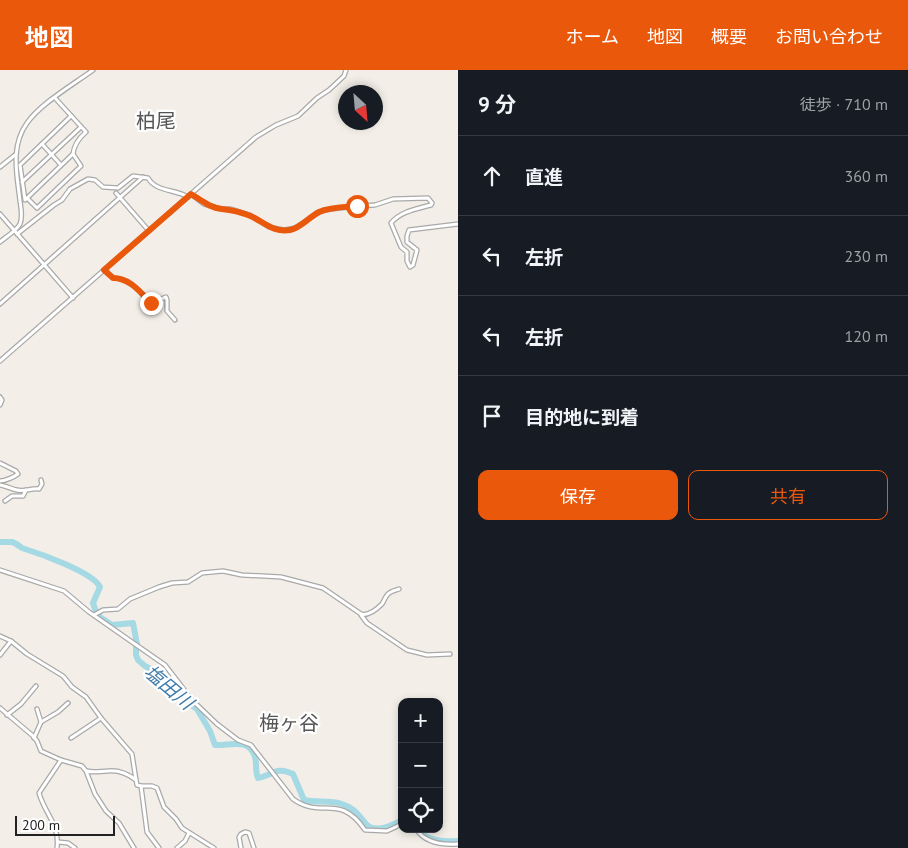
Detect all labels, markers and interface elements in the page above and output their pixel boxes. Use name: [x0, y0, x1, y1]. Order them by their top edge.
text: 地図: [25, 22, 73, 53]
text: ホーム: [566, 25, 619, 48]
text: 地図: [647, 25, 683, 48]
text: 概要: [711, 25, 747, 48]
text: お問い合わせ: [775, 25, 883, 48]
north arrow: [338, 85, 383, 130]
text: 9 分: [478, 91, 516, 118]
text: 徒歩 · 710 m: [800, 94, 888, 114]
district label: 柏尾: [136, 108, 176, 134]
icon: ahead: [478, 162, 506, 190]
text: 直進: [525, 165, 563, 189]
text: 360 m: [845, 166, 888, 186]
route start: [346, 195, 369, 218]
icon: left: [478, 242, 506, 270]
text: 左折: [525, 245, 563, 269]
text: 230 m: [845, 246, 888, 266]
route end: [140, 292, 163, 315]
icon: left: [478, 322, 506, 350]
text: 左折: [525, 325, 563, 349]
text: 120 m: [845, 326, 888, 346]
icon: arrive: [478, 402, 506, 430]
text: 目的地に到着: [525, 405, 639, 429]
button: 保存: [478, 470, 678, 520]
button: 共有: [688, 470, 888, 520]
water label: 塩田川: [139, 659, 200, 716]
map controls: [398, 698, 443, 833]
button: +: [398, 698, 443, 743]
district label: 梅ヶ谷: [259, 710, 319, 736]
button: −: [398, 743, 443, 788]
button: locate: [398, 788, 443, 833]
scale bar: [15, 813, 115, 836]
text: 200 m: [22, 816, 60, 834]

